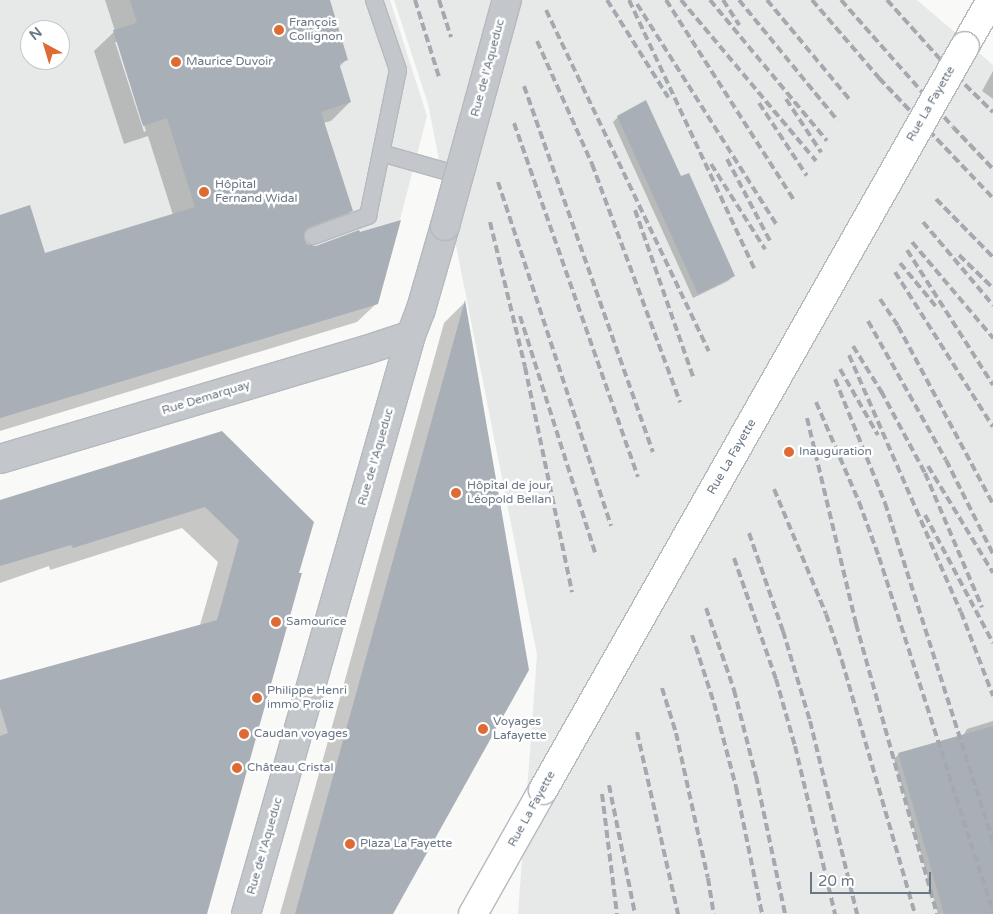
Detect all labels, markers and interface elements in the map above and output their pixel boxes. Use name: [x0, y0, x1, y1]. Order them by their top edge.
place label: François Collignon: [289, 16, 343, 44]
street label: Rue de l'Aqueduc: [468, 18, 508, 118]
north arrow: [20, 20, 70, 70]
text: N: [26, 24, 46, 44]
marker: François Collignon: [273, 24, 285, 36]
place label: Maurice Duvoir: [186, 55, 273, 69]
marker: Maurice Duvoir: [170, 56, 182, 68]
street label: Rue La Fayette: [904, 64, 958, 144]
place label: Hôpital Fernand Widal: [215, 178, 298, 206]
marker: Hôpital Fernand Widal: [197, 185, 211, 199]
street label: Rue Demarquay: [160, 378, 252, 418]
street label: Rue de l'Aqueduc: [355, 407, 397, 507]
street label: Rue La Fayette: [705, 417, 759, 497]
place label: Inauguration: [799, 445, 872, 459]
marker: Inauguration: [783, 446, 795, 458]
place label: Hôpital de jour Léopold Bellan: [467, 479, 552, 507]
marker: Hôpital de jour Léopold Bellan: [449, 486, 463, 500]
place label: Samourïce: [286, 615, 346, 629]
marker: Samourïce: [270, 616, 282, 628]
place label: Philippe Henri immo Proliz: [267, 684, 347, 712]
marker: Philippe Henri immo Proliz: [251, 692, 263, 704]
place label: Voyages Lafayette: [493, 715, 547, 743]
marker: Voyages Lafayette: [477, 723, 489, 735]
place label: Caudan voyages: [254, 727, 348, 741]
marker: Caudan voyages: [238, 728, 250, 740]
place label: Château Cristal: [247, 761, 334, 775]
marker: Château Cristal: [231, 762, 243, 774]
street label: Rue La Fayette: [505, 769, 559, 849]
street label: Rue de l'Aqueduc: [244, 796, 286, 896]
place label: Plaza La Fayette: [360, 837, 452, 851]
marker: Plaza La Fayette: [344, 838, 356, 850]
scale bar: [813, 862, 934, 894]
text: 20 m: [818, 872, 855, 890]

